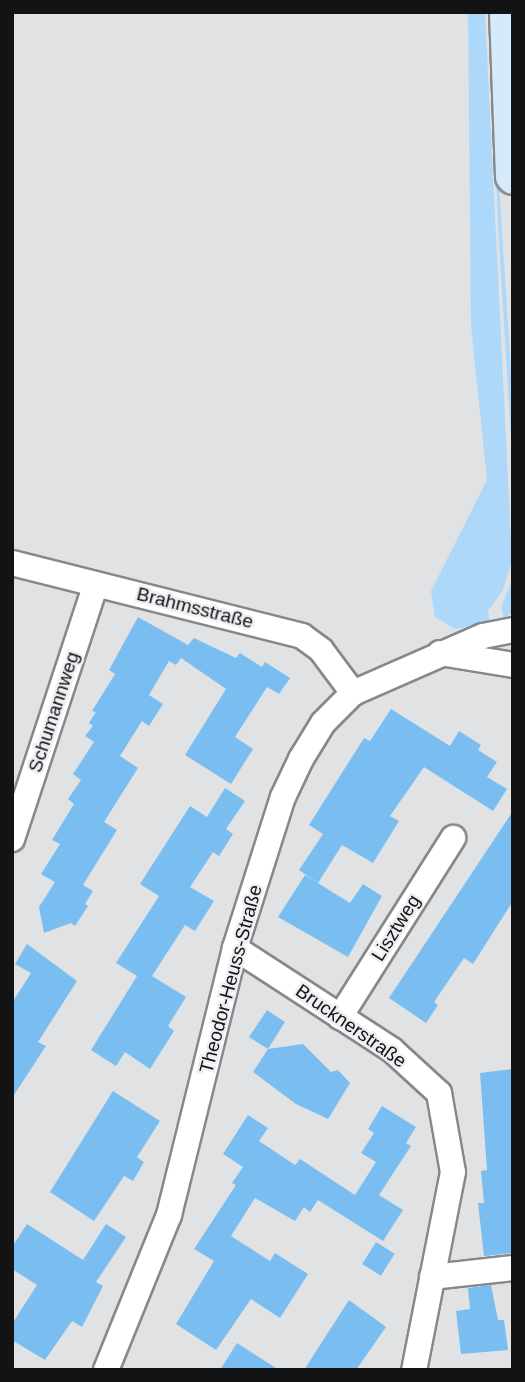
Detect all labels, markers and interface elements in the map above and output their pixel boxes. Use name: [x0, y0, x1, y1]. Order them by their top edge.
street label: Brahmsstraße: [134, 583, 256, 633]
street label: Schumannweg: [24, 649, 84, 775]
street label: Theodor-Heuss-Straße: [195, 882, 267, 1076]
street label: Lisztweg: [367, 891, 425, 965]
street label: Brucknerstraße: [291, 979, 411, 1073]

